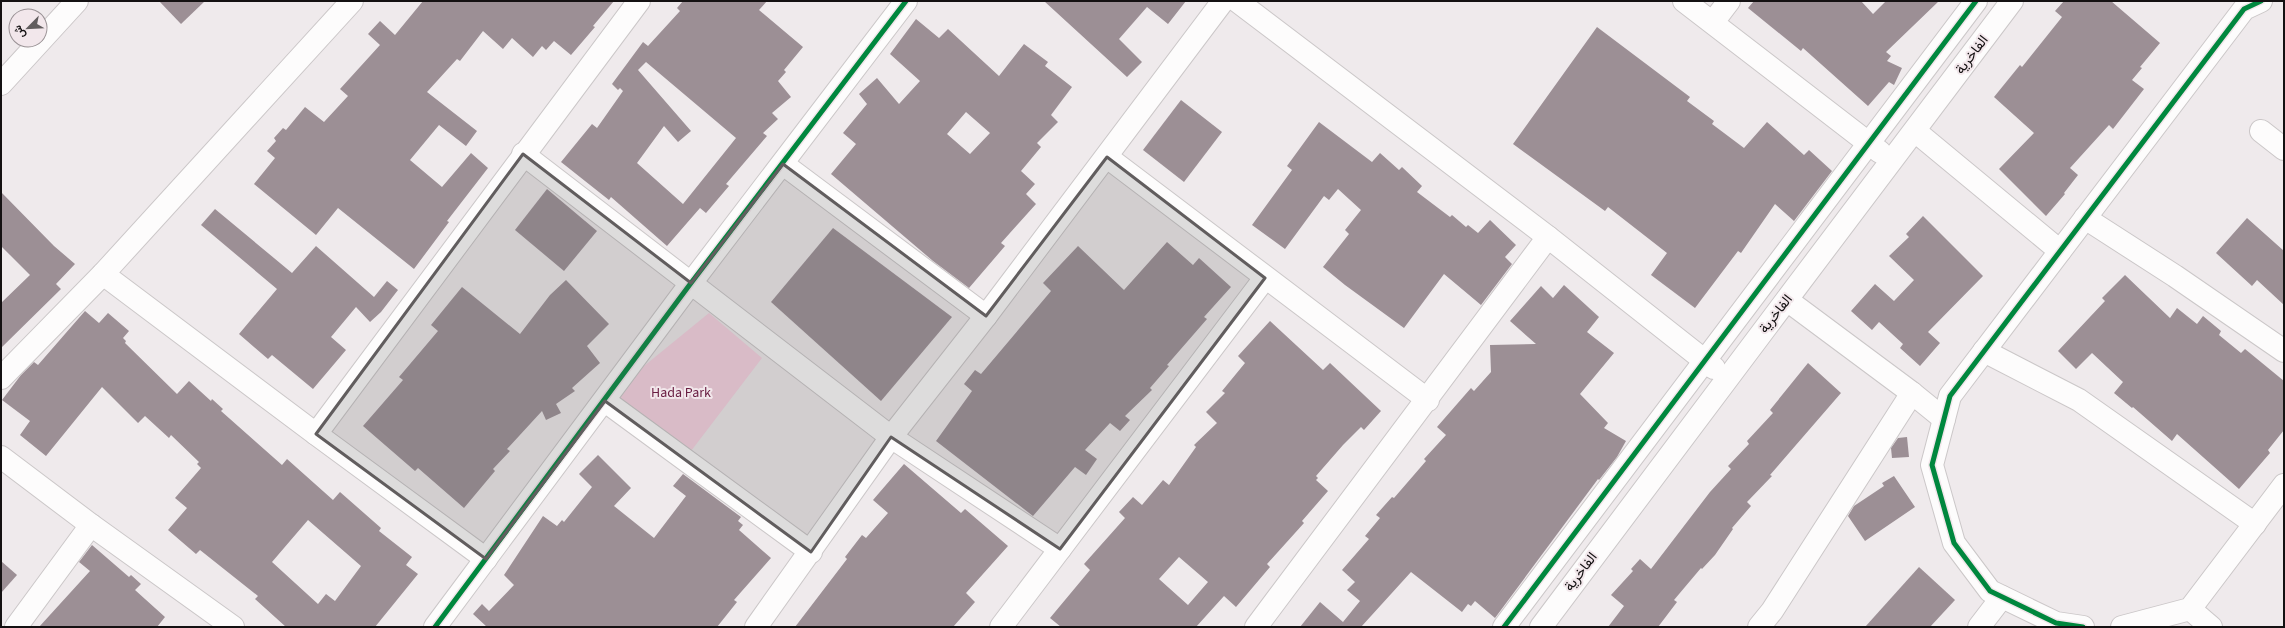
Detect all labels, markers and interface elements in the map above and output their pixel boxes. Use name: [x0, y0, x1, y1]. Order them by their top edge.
north arrow: [8, 8, 48, 48]
text: ش: [10, 23, 29, 41]
street label: الفاخرية: [1951, 31, 1993, 79]
street label: الفاخرية: [1754, 290, 1798, 338]
park label: Hada Park: [651, 383, 711, 403]
street label: الفاخرية: [1560, 548, 1602, 596]

